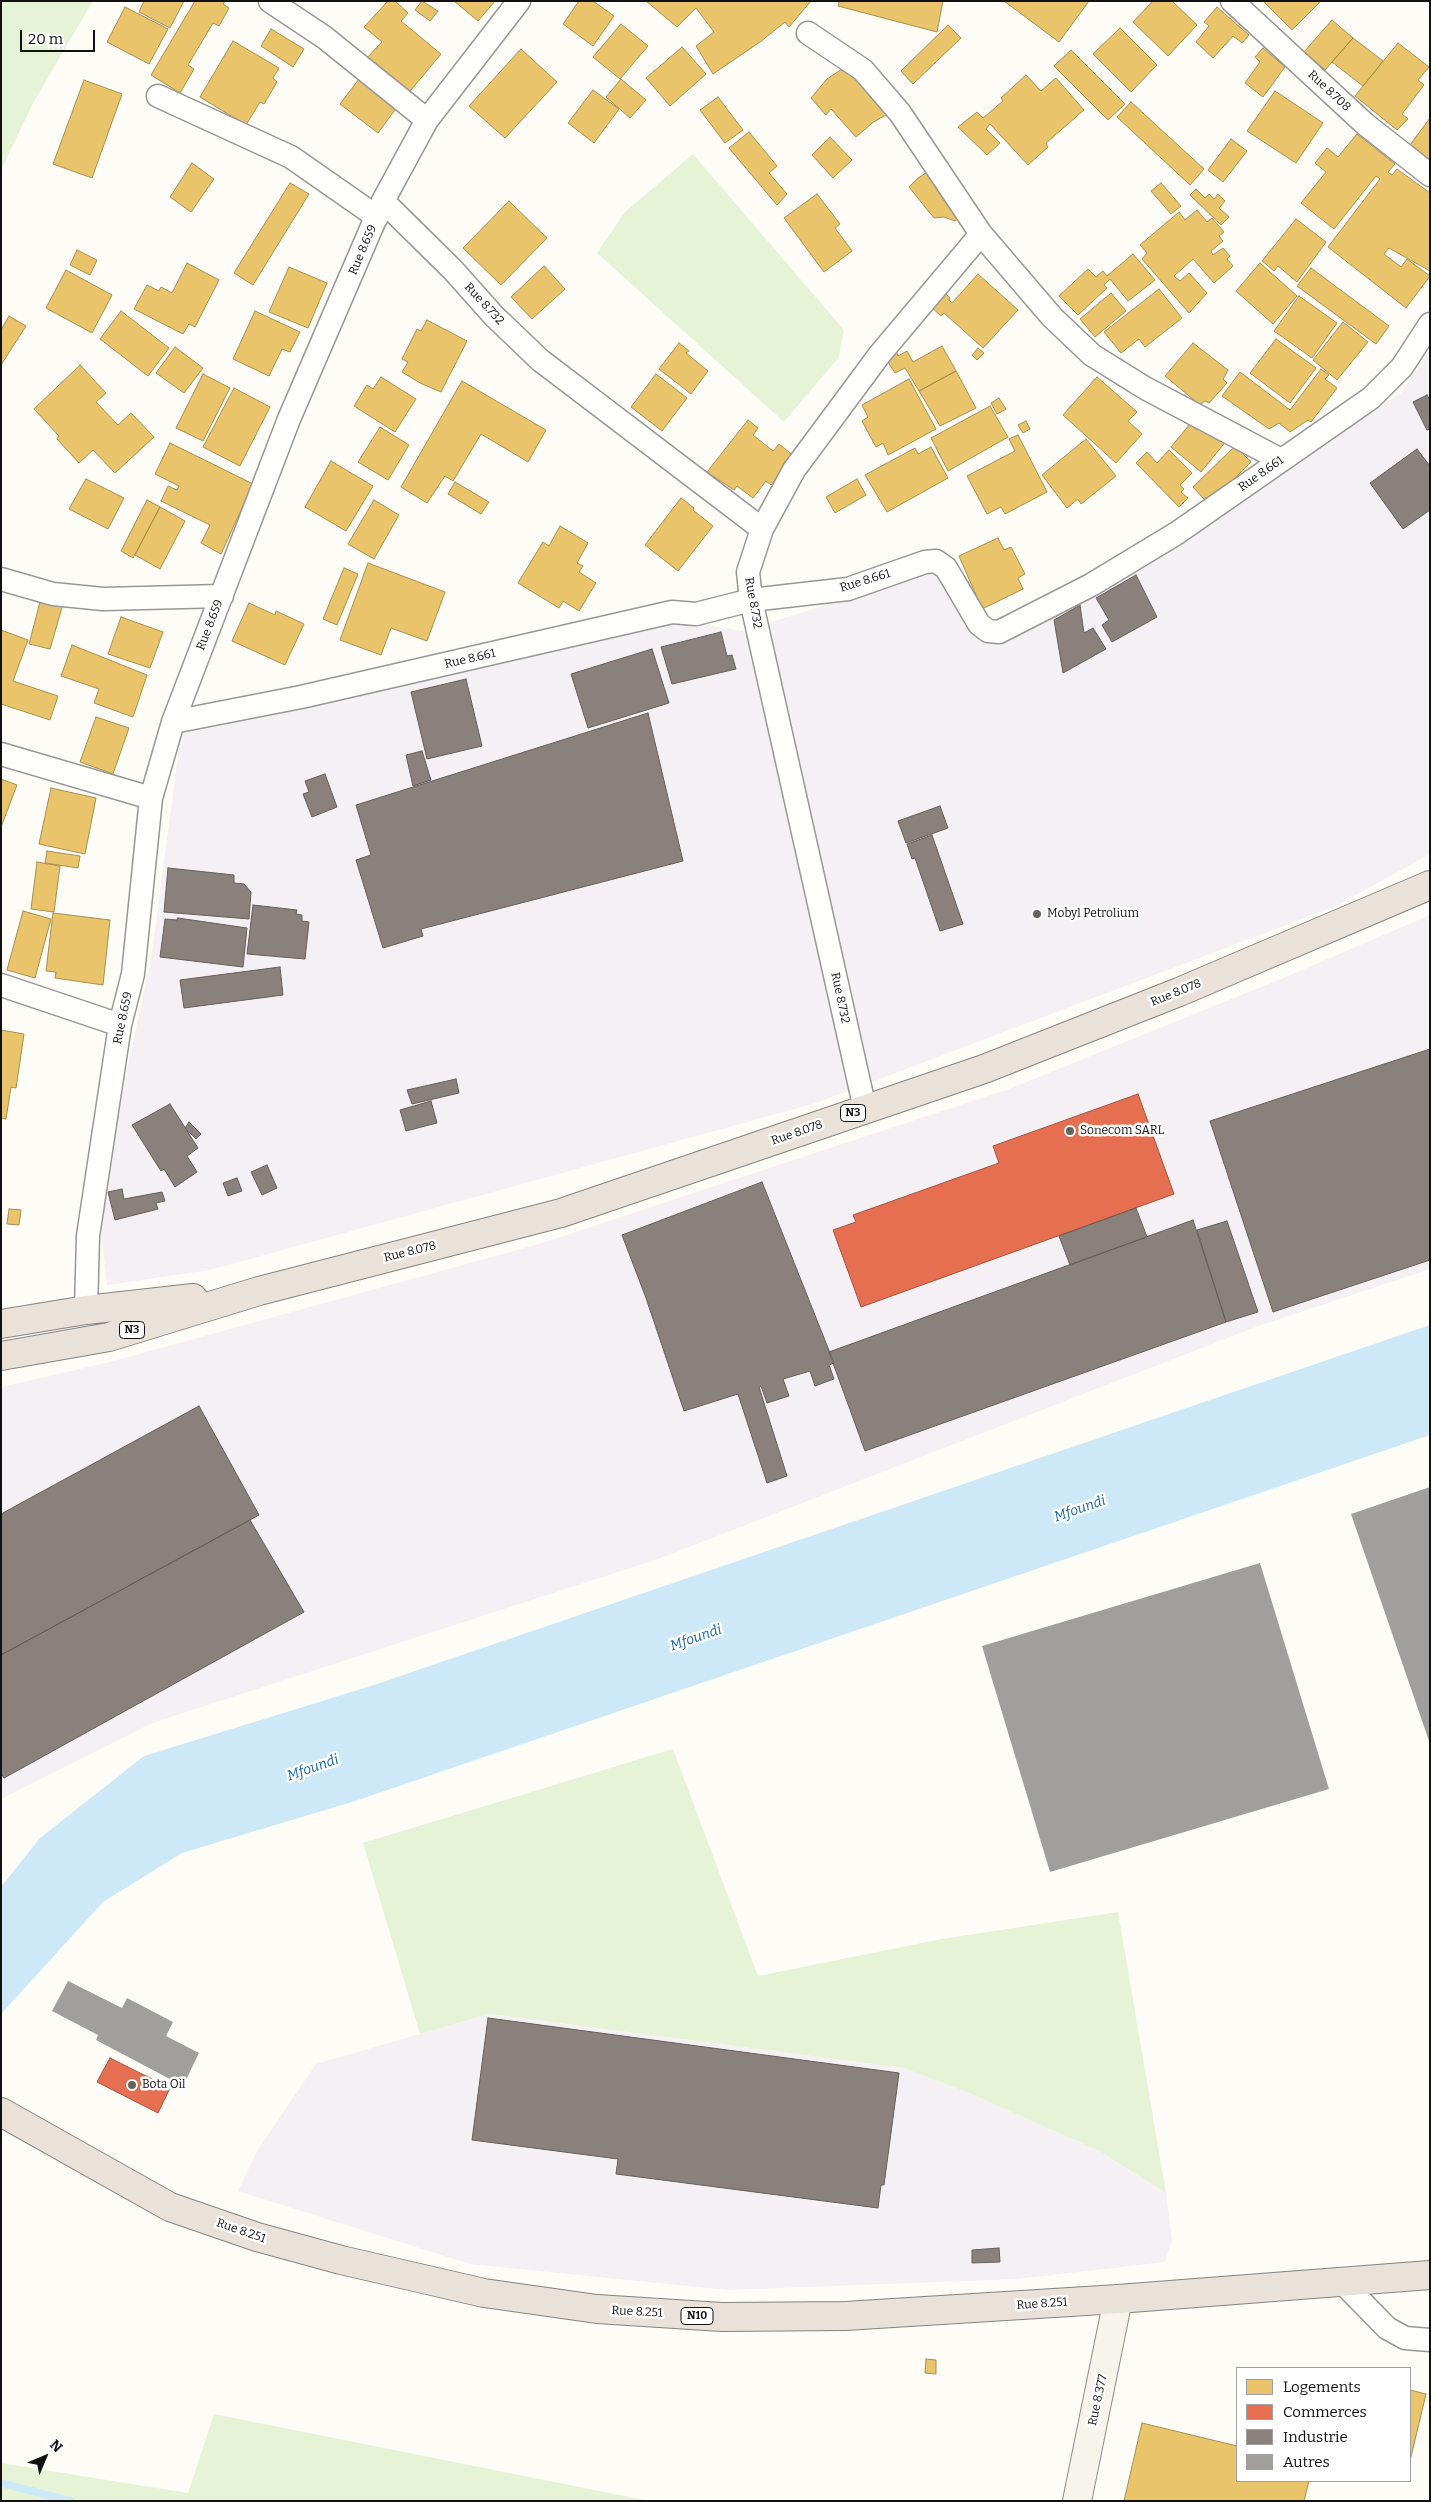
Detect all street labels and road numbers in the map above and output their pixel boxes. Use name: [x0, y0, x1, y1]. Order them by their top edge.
street label: Rue 8.708: [1305, 68, 1353, 114]
street label: Rue 8.659: [346, 223, 380, 277]
street label: Rue 8.732: [461, 280, 507, 328]
street label: Rue 8.661: [1236, 453, 1286, 495]
street label: Rue 8.661: [838, 567, 892, 595]
street label: Rue 8.732: [741, 576, 765, 630]
street label: Rue 8.659: [194, 598, 226, 652]
street label: Rue 8.661: [443, 646, 497, 672]
street label: Rue 8.732: [828, 971, 852, 1025]
street label: Rue 8.078: [1149, 976, 1203, 1010]
street label: Rue 8.659: [110, 990, 136, 1046]
road number: N3: [840, 1104, 866, 1122]
street label: Rue 8.078: [769, 1118, 825, 1148]
street label: Rue 8.078: [382, 1239, 438, 1265]
road number: N3: [120, 1322, 144, 1338]
street label: Rue 8.251: [215, 2216, 267, 2246]
street label: Rue 8.251: [1016, 2295, 1068, 2313]
street label: Rue 8.251: [611, 2303, 663, 2321]
road number: N10: [681, 2308, 713, 2324]
street label: Rue 8.377: [1086, 2373, 1110, 2427]

